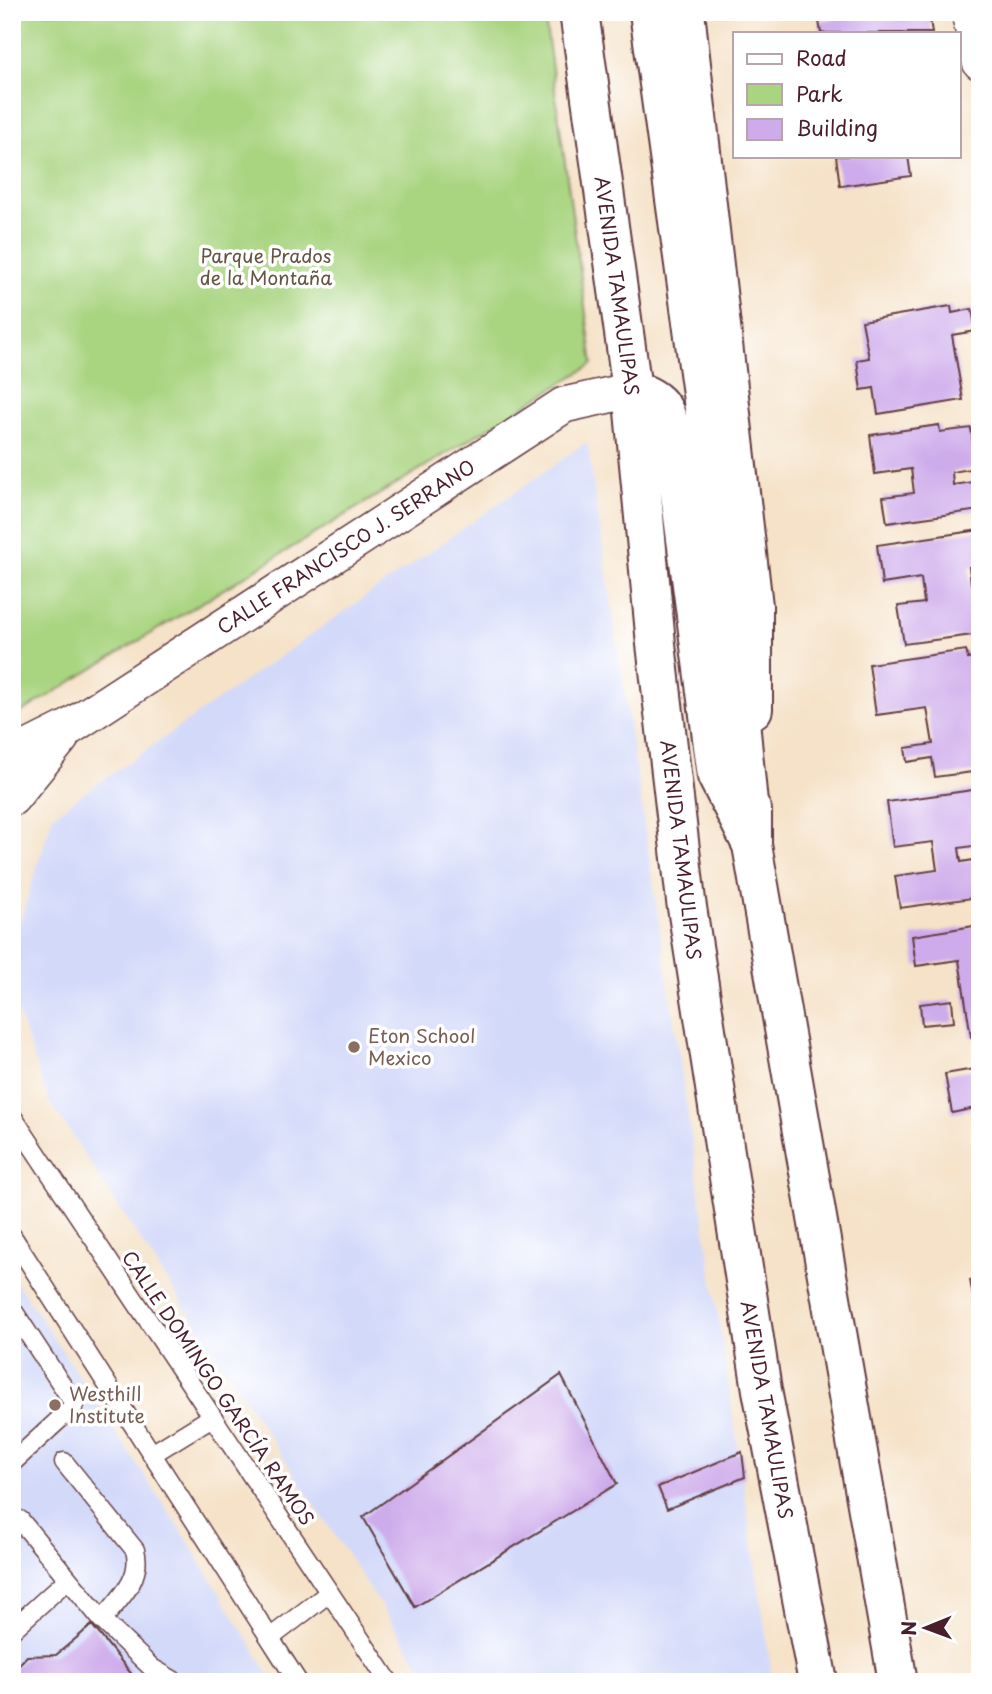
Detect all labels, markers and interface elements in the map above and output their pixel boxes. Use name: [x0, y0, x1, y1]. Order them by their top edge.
legend: [733, 32, 960, 158]
text: Road: [796, 41, 847, 73]
text: Park: [796, 77, 843, 109]
text: Building: [796, 111, 878, 143]
street label: AVENIDA TAMAULIPAS: [589, 174, 647, 398]
park label: Parque Prados de la Montaña: [200, 241, 332, 291]
street label: CALLE FRANCISCO J. SERRANO: [211, 452, 480, 640]
street label: AVENIDA TAMAULIPAS: [655, 738, 709, 962]
place label: Eton School Mexico: [368, 1021, 475, 1071]
marker: Eton School Mexico: [346, 1039, 362, 1055]
street label: CALLE DOMINGO GARCÍA RAMOS: [116, 1244, 322, 1530]
street label: AVENIDA TAMAULIPAS: [735, 1298, 801, 1521]
place label: Westhill Institute: [69, 1379, 145, 1429]
marker: Westhill Institute: [47, 1397, 63, 1413]
north arrow: [890, 1592, 960, 1662]
text: N: [894, 1621, 922, 1636]

